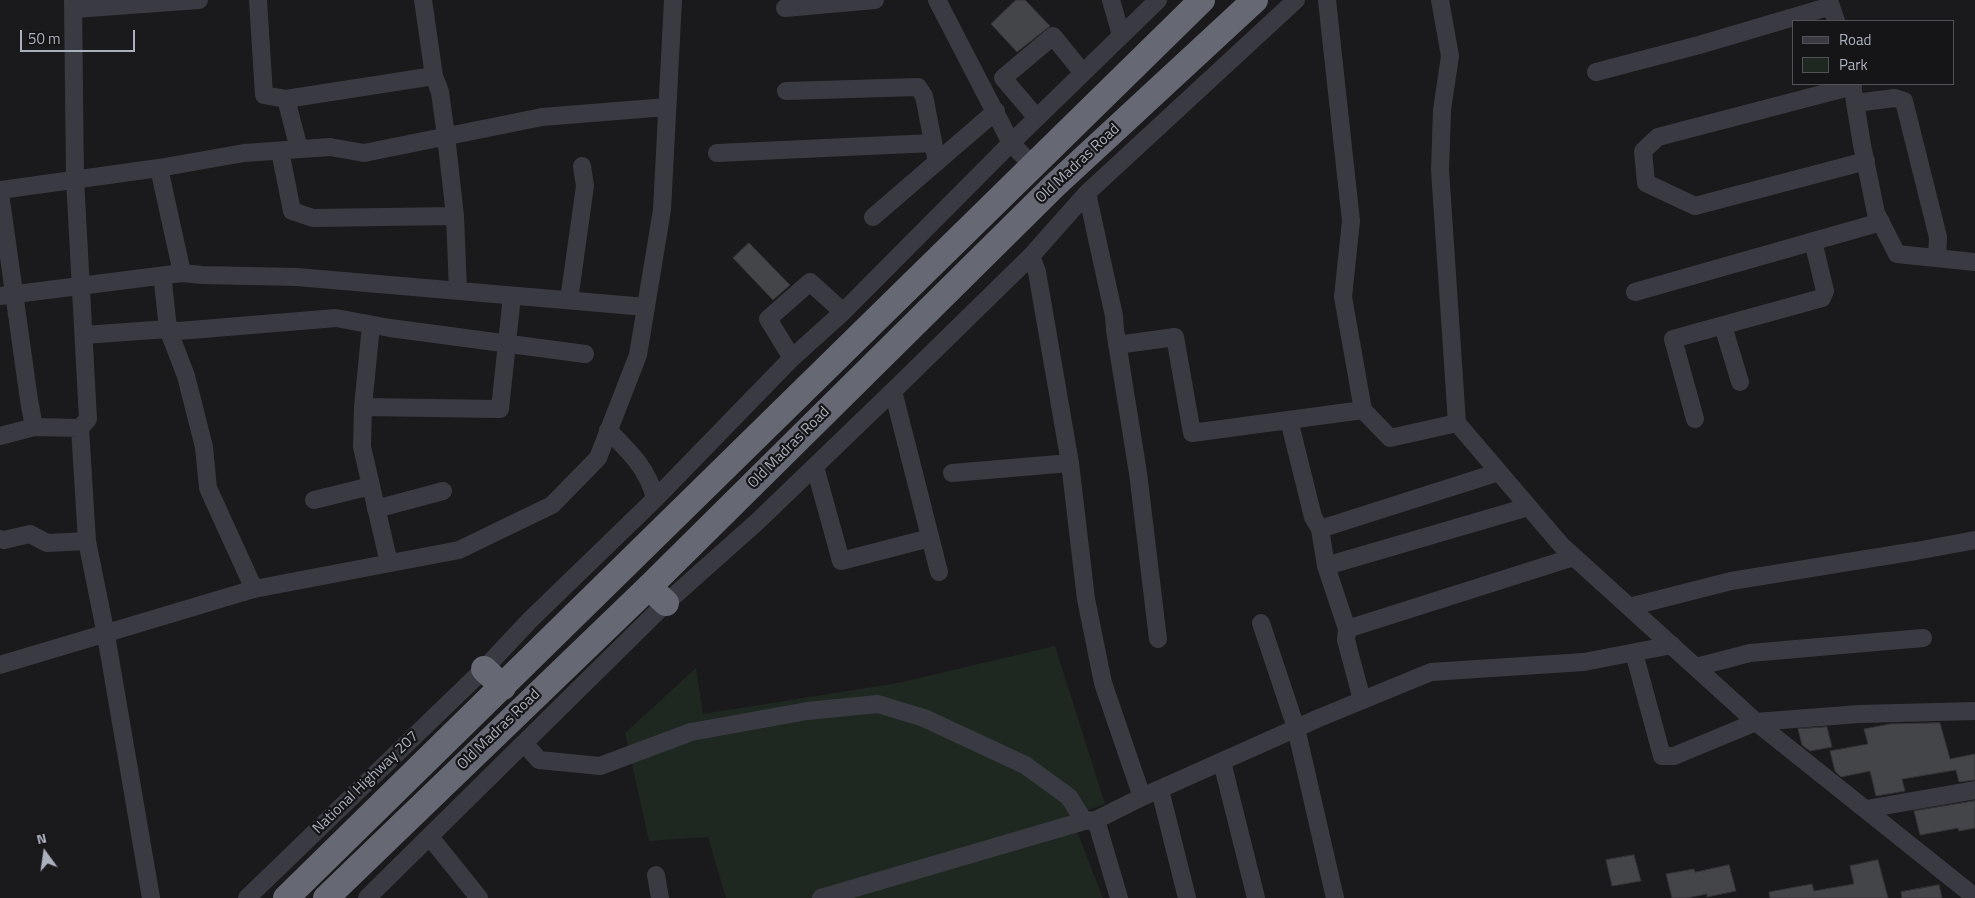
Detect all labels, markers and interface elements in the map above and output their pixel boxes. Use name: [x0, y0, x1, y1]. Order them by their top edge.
scale bar: [22, 20, 138, 52]
legend: [1792, 20, 1955, 85]
text: 50 m: [28, 27, 61, 50]
text: Road: [1839, 28, 1871, 51]
text: Park: [1839, 53, 1868, 76]
street label: Old Madras Road: [1032, 121, 1124, 207]
street label: Old Madras Road: [744, 403, 834, 493]
street label: Old Madras Road: [454, 686, 544, 774]
street label: National Highway 207: [309, 728, 423, 838]
text: N: [34, 827, 48, 849]
north arrow: [20, 828, 70, 878]

